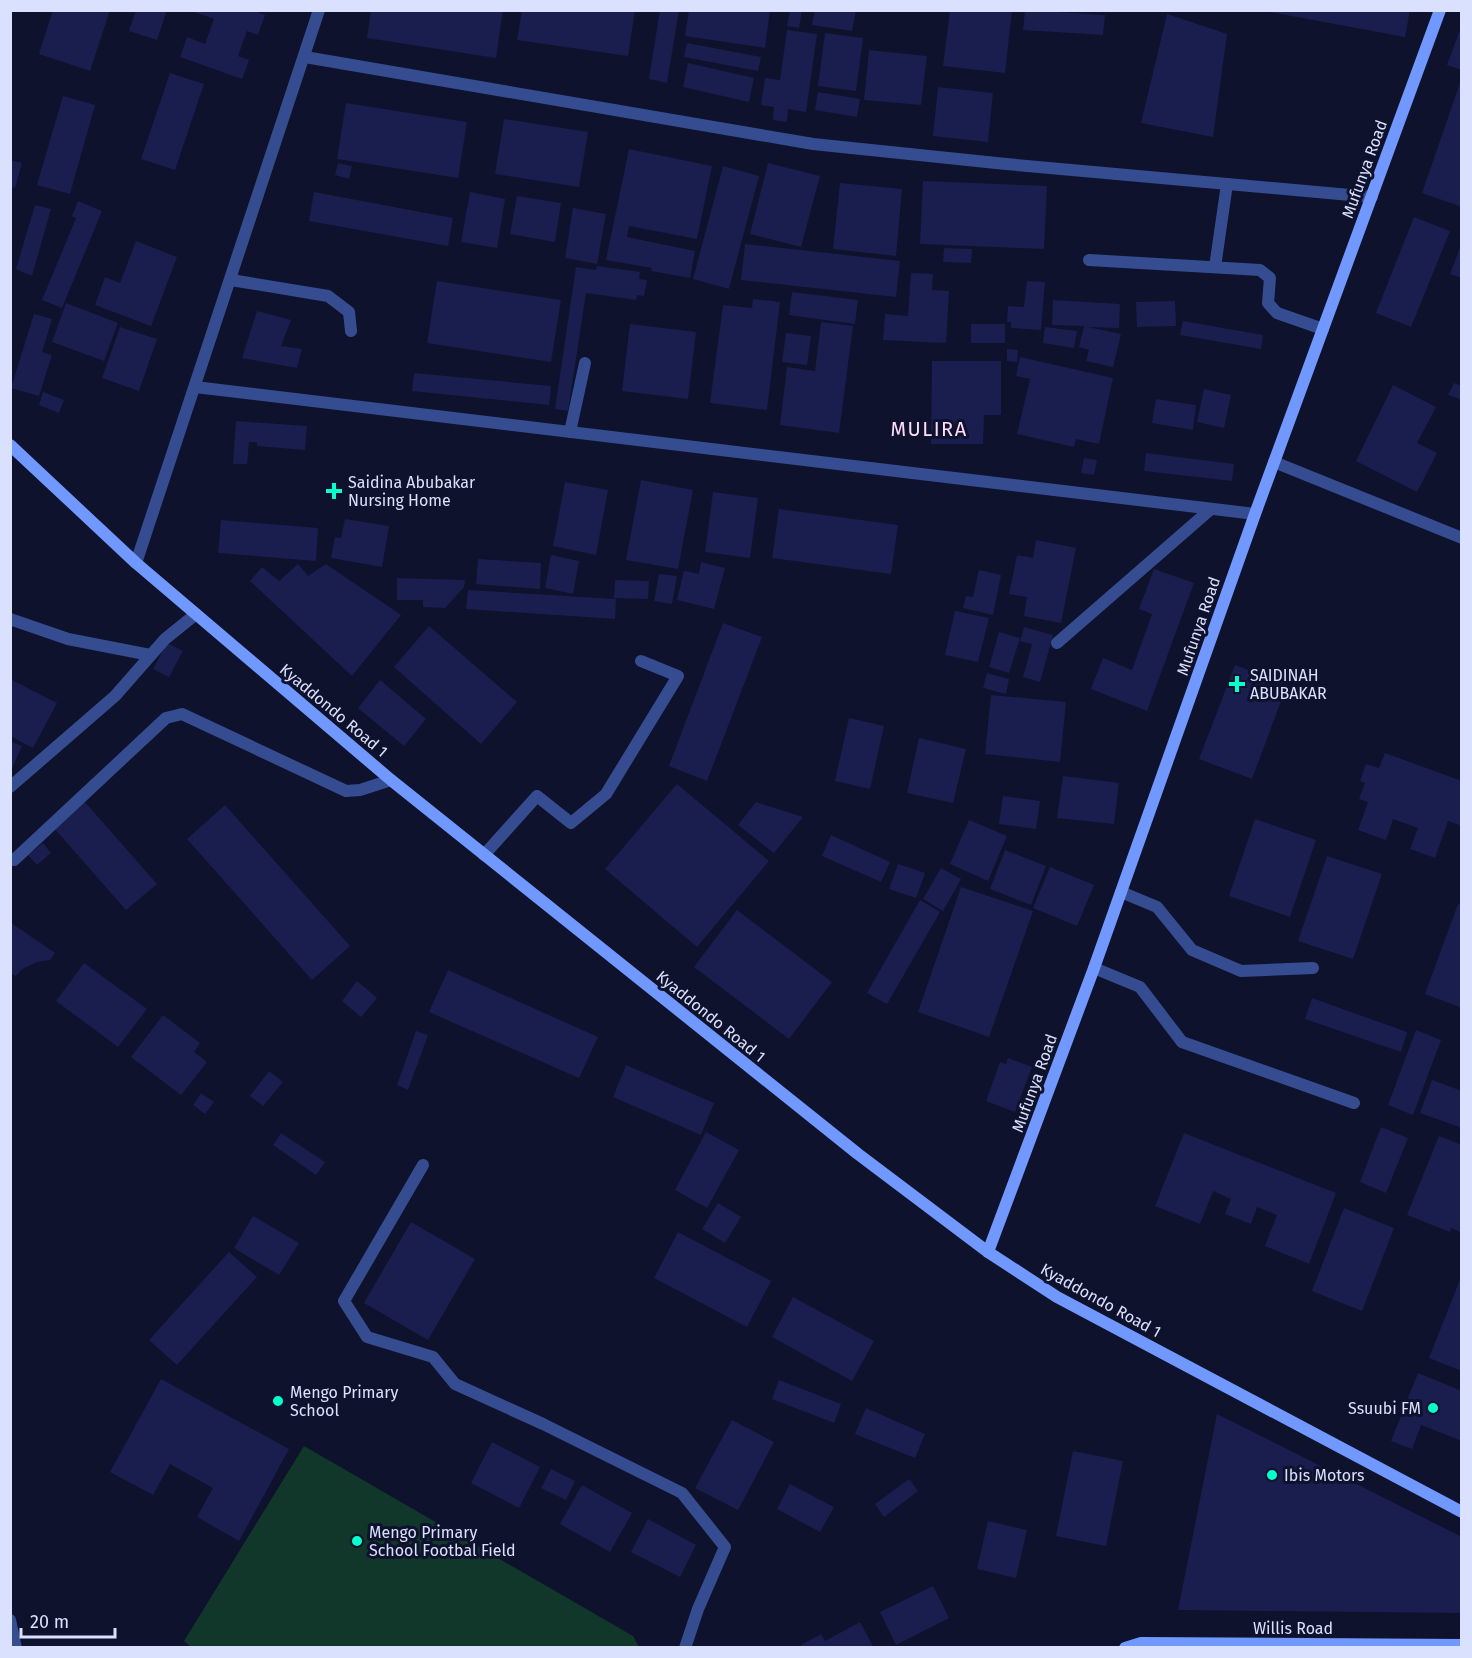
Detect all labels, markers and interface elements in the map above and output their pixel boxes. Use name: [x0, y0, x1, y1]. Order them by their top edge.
street label: Mufunya Road: [1338, 117, 1391, 221]
district label: MULIRA: [890, 417, 968, 441]
place label: Saidina Abubakar Nursing Home: [348, 473, 476, 510]
marker: Saidina Abubakar Nursing Home: [325, 482, 343, 500]
street label: Mufunya Road: [1173, 574, 1224, 678]
street label: Kyaddondo Road 1: [276, 660, 391, 761]
place label: SAIDINAH ABUBAKAR: [1250, 666, 1327, 703]
marker: SAIDINAH ABUBAKAR: [1228, 675, 1246, 693]
street label: Kyaddondo Road 1: [652, 967, 769, 1066]
street label: Mufunya Road: [1008, 1031, 1061, 1135]
street label: Kyaddondo Road 1: [1037, 1259, 1164, 1341]
place label: Mengo Primary School: [290, 1383, 398, 1420]
marker: Mengo Primary School: [271, 1394, 285, 1408]
place label: Ssuubi FM: [1348, 1399, 1421, 1418]
marker: Ssuubi FM: [1426, 1401, 1440, 1415]
place label: Ibis Motors: [1284, 1466, 1365, 1485]
marker: Ibis Motors: [1265, 1468, 1279, 1482]
place label: Mengo Primary School Footbal Field: [369, 1523, 516, 1560]
marker: Mengo Primary School Footbal Field: [350, 1534, 364, 1548]
scale bar: [21, 1601, 116, 1639]
text: 20 m: [30, 1611, 69, 1633]
street label: Willis Road: [1253, 1619, 1333, 1638]

